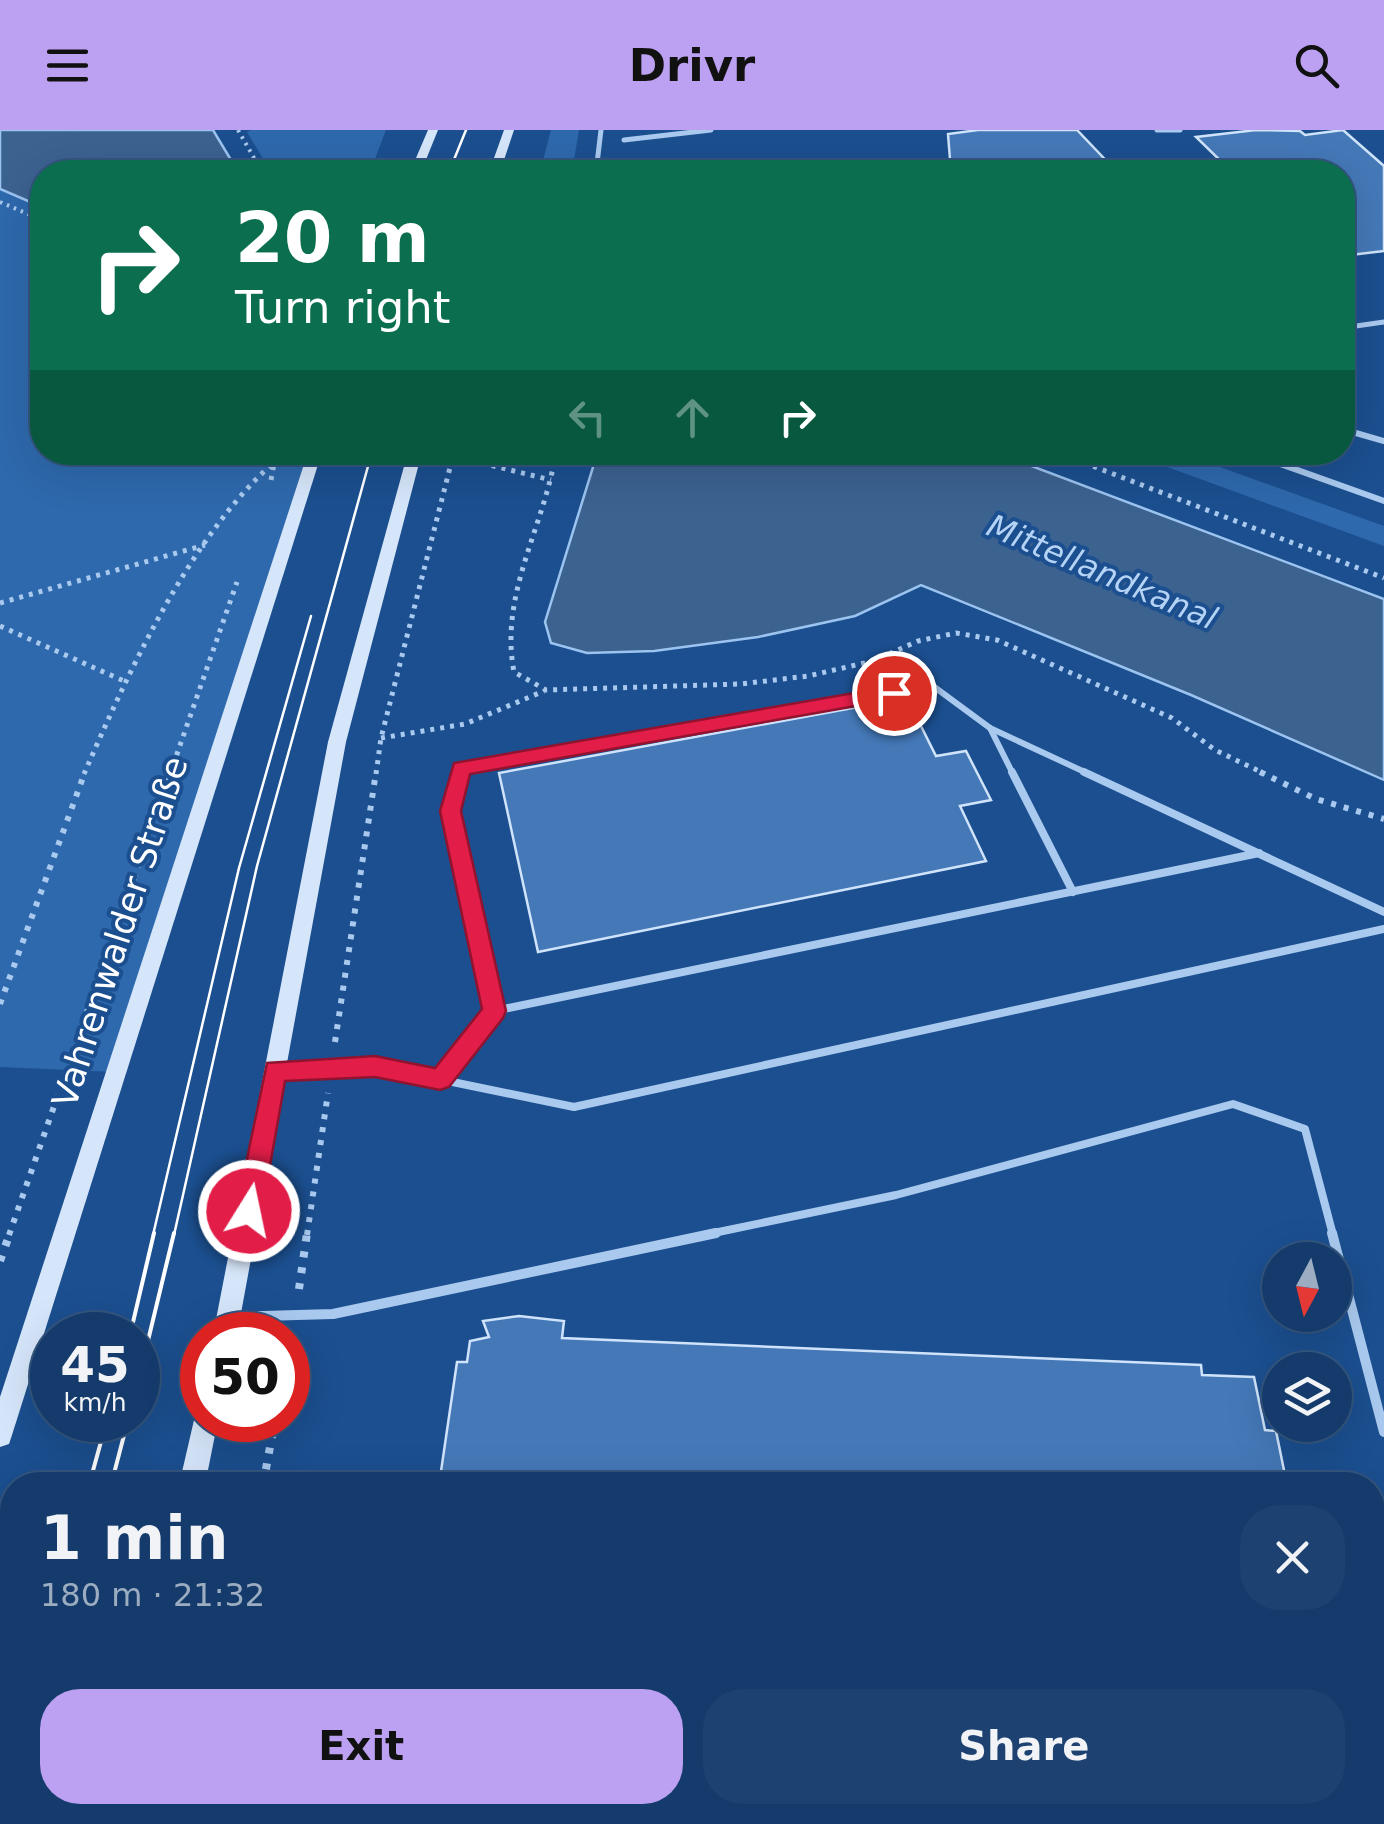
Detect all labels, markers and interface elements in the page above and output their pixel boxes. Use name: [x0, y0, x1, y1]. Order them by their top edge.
icon: menu: [40, 38, 95, 93]
icon: search: [1289, 38, 1344, 93]
text: Drivr: [629, 39, 755, 92]
text: 20 m: [235, 197, 430, 279]
icon: right: [70, 200, 200, 330]
text: Turn right: [235, 281, 450, 334]
icon: left: [560, 390, 615, 445]
icon: ahead: [665, 390, 720, 445]
icon: right: [770, 390, 825, 445]
water label: Mittellandkanal: [981, 506, 1223, 638]
pin: [852, 651, 937, 736]
icon: arrive: [867, 666, 922, 721]
street label: Vahrenwalder Straße: [44, 751, 196, 1113]
position arrow: [197, 1159, 301, 1263]
north arrow: [1262, 1242, 1352, 1332]
map controls: [1262, 1242, 1352, 1442]
speed limit sign: 50: [180, 1312, 310, 1442]
text: 45: [60, 1336, 130, 1394]
button: layers: [1262, 1352, 1352, 1442]
text: km/h: [63, 1388, 127, 1417]
text: 1 min: [40, 1503, 228, 1573]
button: close: [1240, 1505, 1345, 1610]
text: 180 m · 21:32: [40, 1576, 265, 1614]
button: Exit: [40, 1689, 683, 1804]
button: Share: [703, 1689, 1345, 1804]

